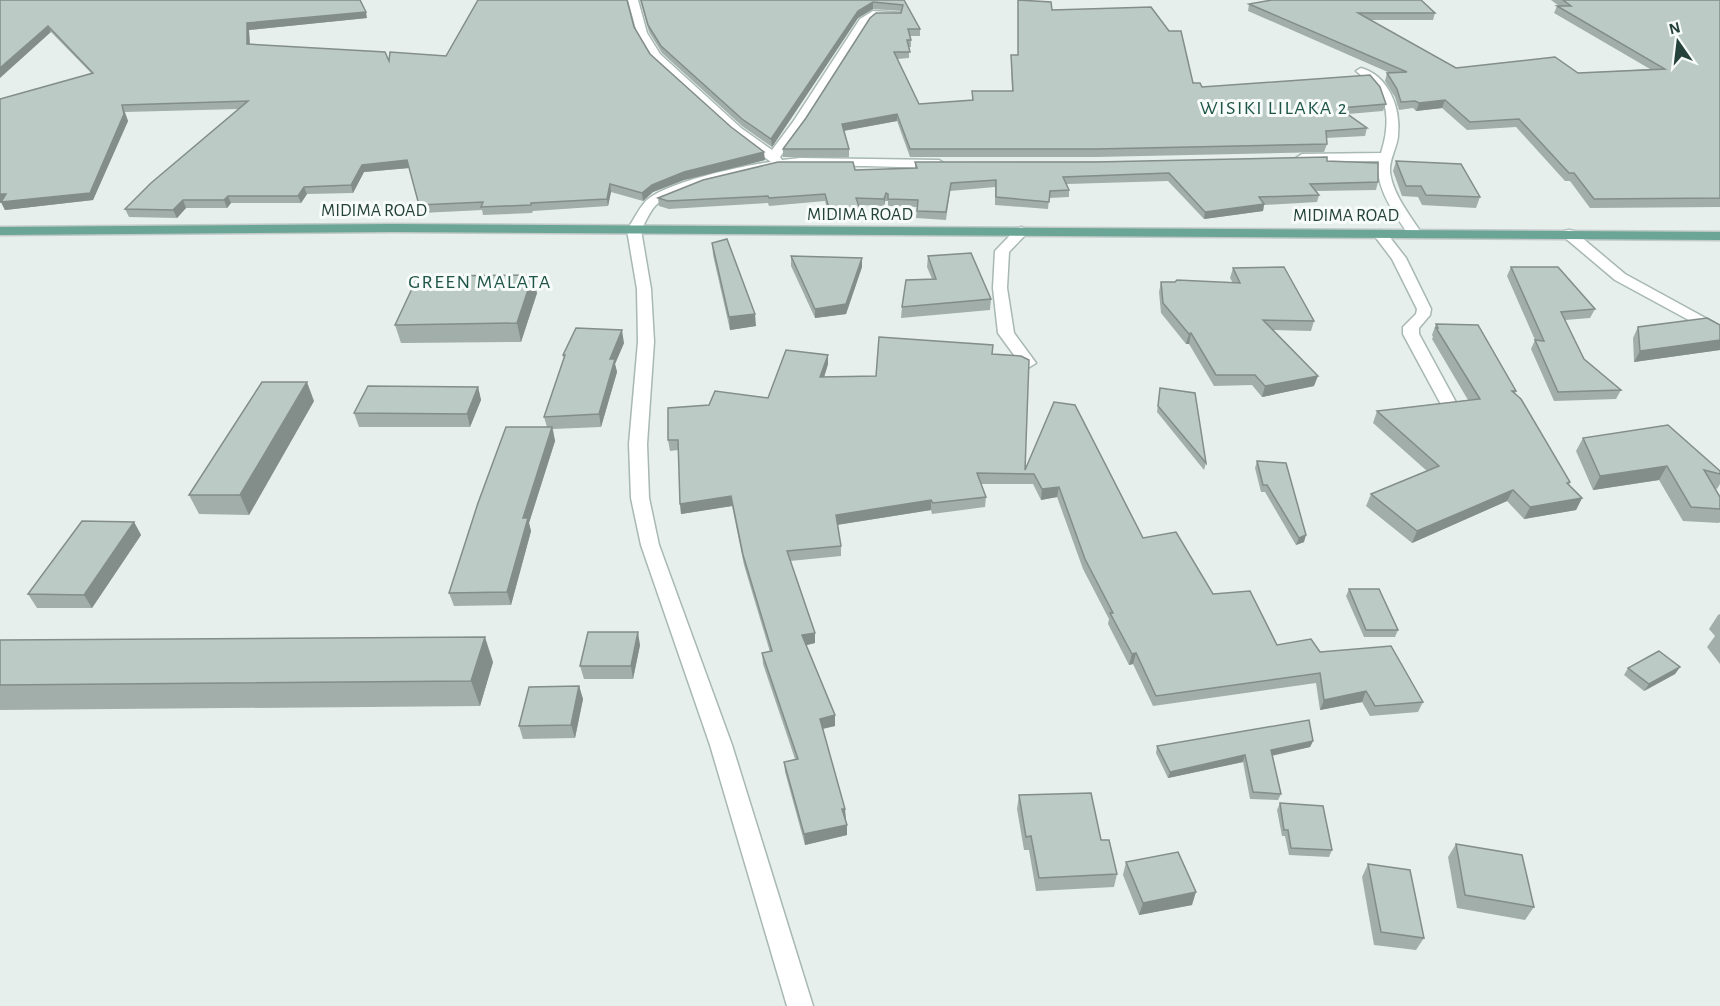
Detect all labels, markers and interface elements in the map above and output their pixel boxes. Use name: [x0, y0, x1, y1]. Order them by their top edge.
north arrow: [1648, 12, 1708, 72]
text: N: [1667, 19, 1682, 38]
district label: WISIKI LILAKA 2: [1200, 98, 1348, 118]
street label: MIDIMA ROAD: [321, 202, 427, 220]
street label: MIDIMA ROAD: [807, 206, 913, 224]
street label: MIDIMA ROAD: [1293, 207, 1399, 225]
district label: GREEN MALATA: [408, 272, 552, 292]

